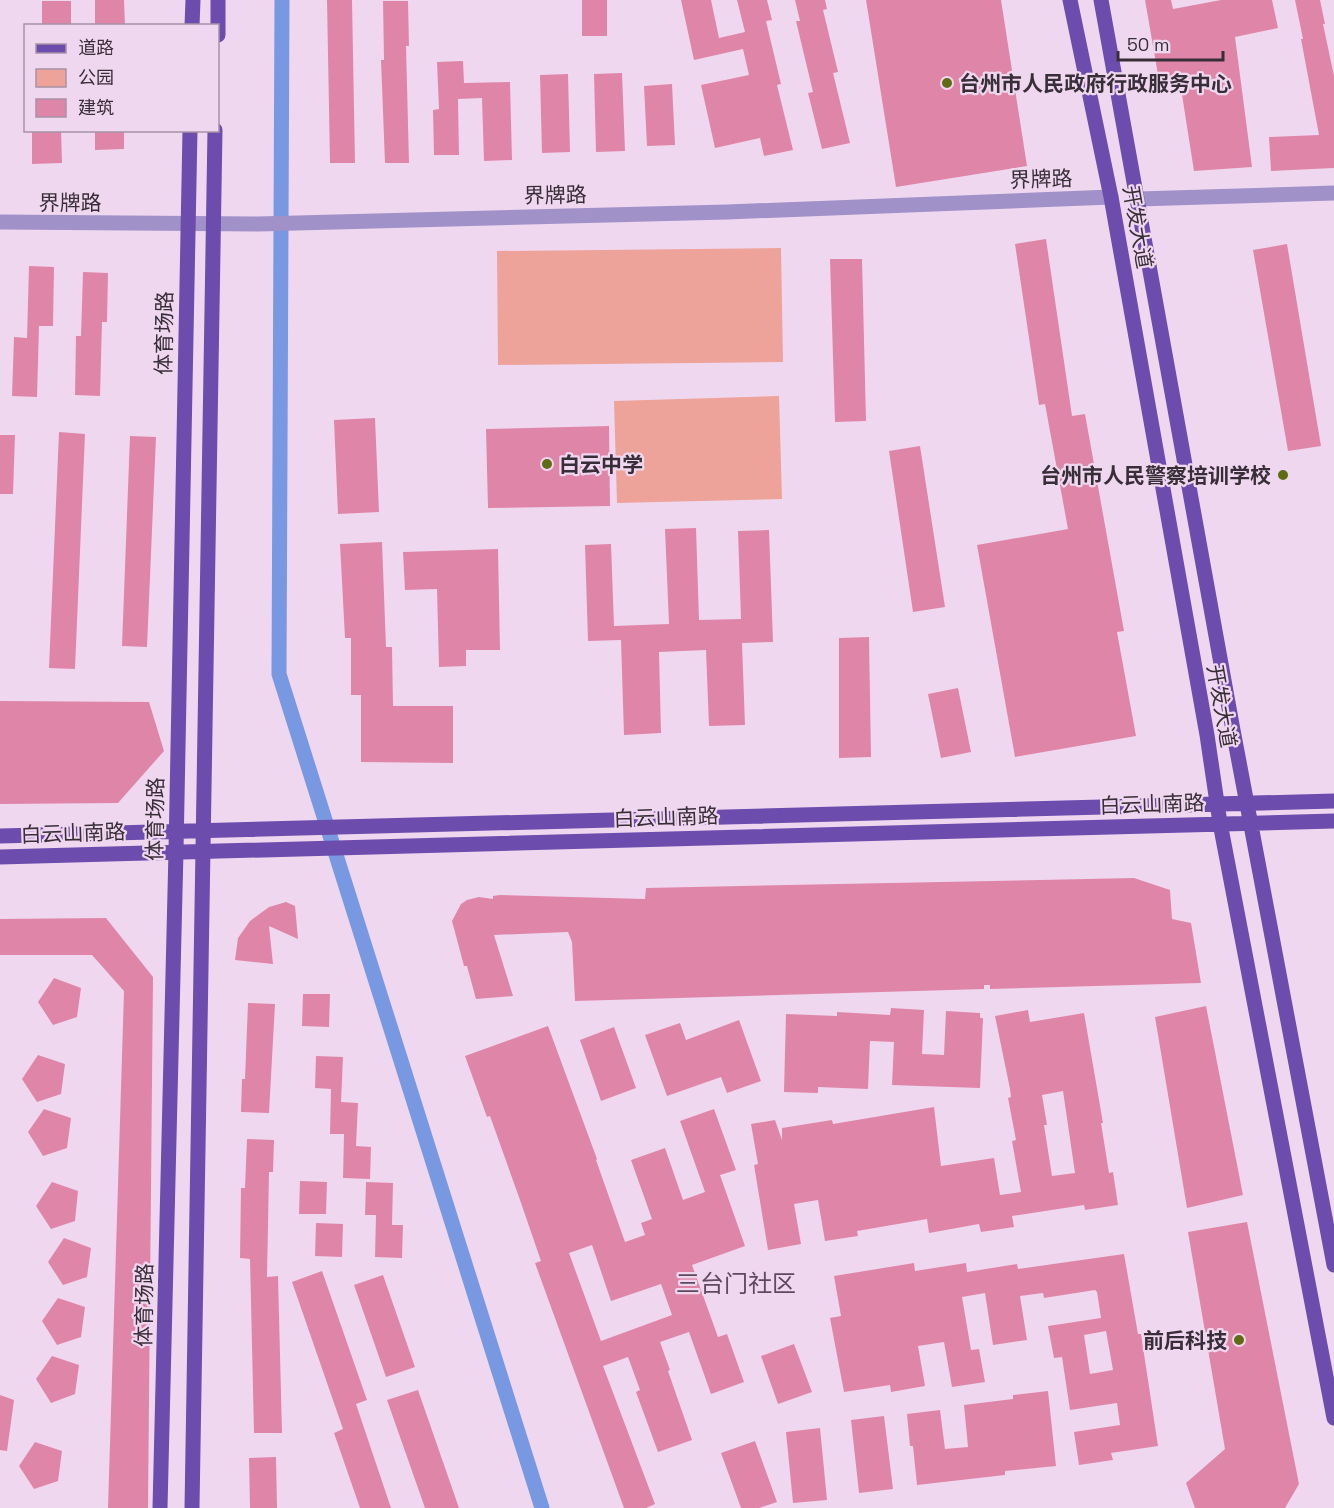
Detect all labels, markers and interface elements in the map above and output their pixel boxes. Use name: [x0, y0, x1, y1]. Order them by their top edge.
legend: [24, 24, 219, 132]
scale bar: [1118, 24, 1223, 62]
text: 50 m: [1127, 33, 1169, 56]
text: 道路: [78, 36, 114, 59]
text: 公园: [78, 66, 114, 89]
place label: 台州市人民政府行政服务中心: [959, 70, 1232, 97]
marker: 台州市人民政府行政服务中心: [940, 76, 954, 90]
text: 建筑: [78, 96, 114, 119]
street label: 界牌路: [1009, 164, 1073, 194]
street label: 界牌路: [523, 181, 587, 209]
street label: 开发大道: [1117, 183, 1159, 271]
street label: 界牌路: [39, 189, 102, 216]
street label: 体育场路: [150, 291, 178, 375]
place label: 白云中学: [559, 451, 643, 478]
marker: 白云中学: [540, 457, 554, 471]
place label: 台州市人民警察培训学校: [1040, 462, 1271, 489]
marker: 台州市人民警察培训学校: [1276, 468, 1290, 482]
street label: 开发大道: [1201, 662, 1243, 750]
street label: 体育场路: [141, 777, 169, 861]
street label: 白云山南路: [1099, 789, 1205, 819]
street label: 白云山南路: [613, 802, 719, 832]
street label: 白云山南路: [20, 818, 126, 848]
street label: 体育场路: [130, 1263, 158, 1347]
district label: 三台门社区: [676, 1268, 796, 1299]
place label: 前后科技: [1143, 1327, 1227, 1354]
marker: 前后科技: [1232, 1333, 1246, 1347]

